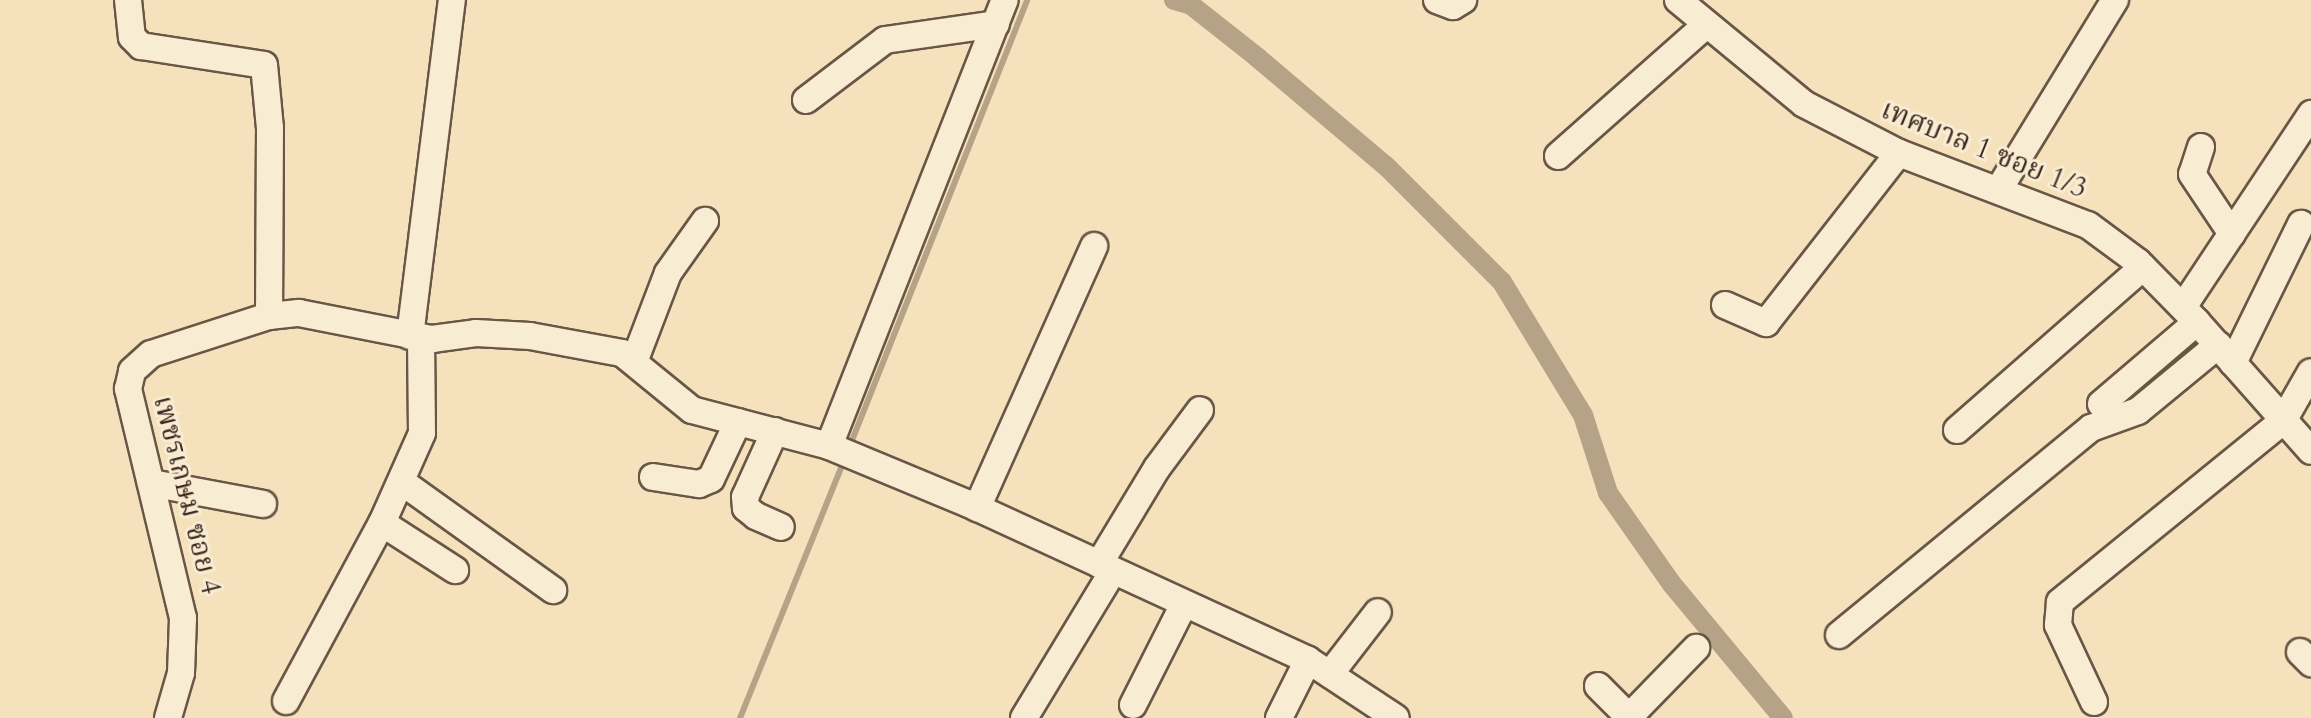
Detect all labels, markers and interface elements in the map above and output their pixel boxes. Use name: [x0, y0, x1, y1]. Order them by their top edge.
street label: เทศบาล 1 ซอย 1/3: [1876, 92, 2092, 206]
street label: เพชรเกษม ซอย 4: [146, 392, 228, 598]

